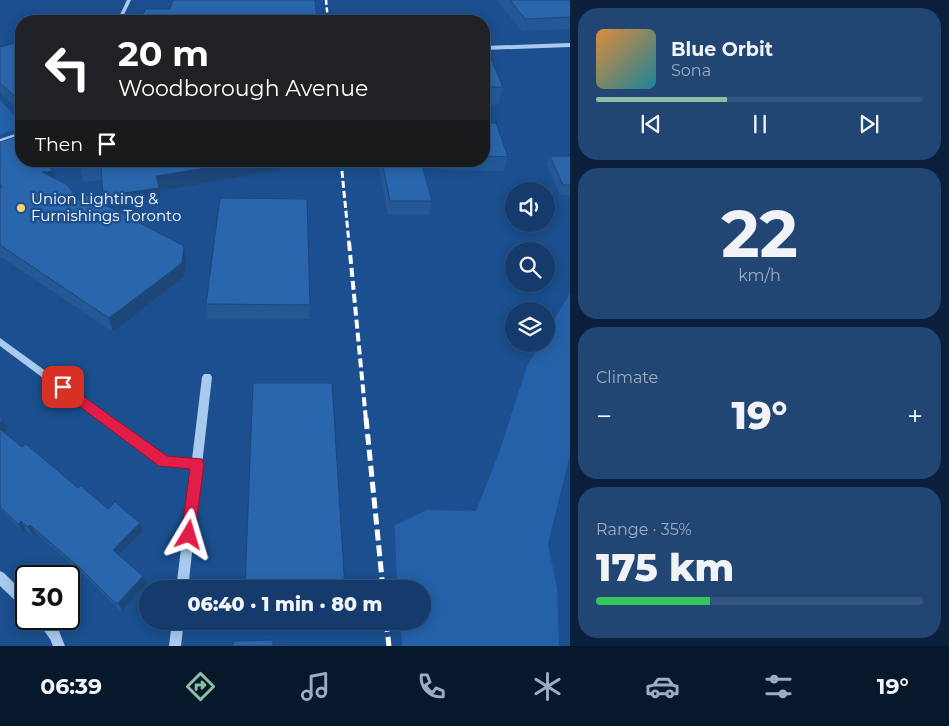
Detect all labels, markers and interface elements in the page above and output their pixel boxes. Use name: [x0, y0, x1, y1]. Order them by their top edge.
text: 20 m: [118, 32, 209, 75]
icon: left: [35, 35, 100, 100]
text: Blue Orbit: [671, 38, 773, 61]
text: Sona: [671, 61, 711, 80]
text: Woodborough Avenue: [118, 75, 368, 102]
icon: previous: [637, 110, 665, 138]
icon: pause: [746, 110, 774, 138]
icon: next: [855, 110, 883, 138]
icon: arrive: [93, 130, 121, 158]
text: Then: [35, 133, 83, 156]
map controls: [505, 182, 555, 352]
button: sound: [505, 182, 555, 232]
place label: Union Lighting & Furnishings Toronto: [31, 189, 181, 225]
text: 22: [721, 194, 798, 273]
marker: Union Lighting & Furnishings Toronto: [15, 202, 27, 214]
button: search: [505, 242, 555, 292]
text: km/h: [738, 266, 781, 285]
button: layers: [505, 302, 555, 352]
pin: [42, 366, 84, 408]
text: Climate: [596, 368, 658, 387]
icon: arrive: [49, 373, 77, 401]
text: 19°: [732, 392, 787, 439]
text: −: [596, 399, 612, 433]
text: +: [907, 399, 923, 433]
position arrow: [162, 508, 214, 560]
text: Range · 35%: [596, 520, 692, 539]
text: 175 km: [596, 544, 734, 591]
speed limit sign: 30: [15, 565, 80, 630]
text: 06:40 · 1 min · 80 m: [188, 593, 382, 616]
icon: directions: [183, 669, 218, 704]
icon: music: [298, 669, 333, 704]
icon: phone: [414, 669, 449, 704]
icon: climate: [530, 669, 565, 704]
icon: car: [645, 669, 680, 704]
icon: filters: [761, 669, 796, 704]
text: 06:39: [40, 673, 102, 700]
text: 19°: [877, 673, 909, 700]

